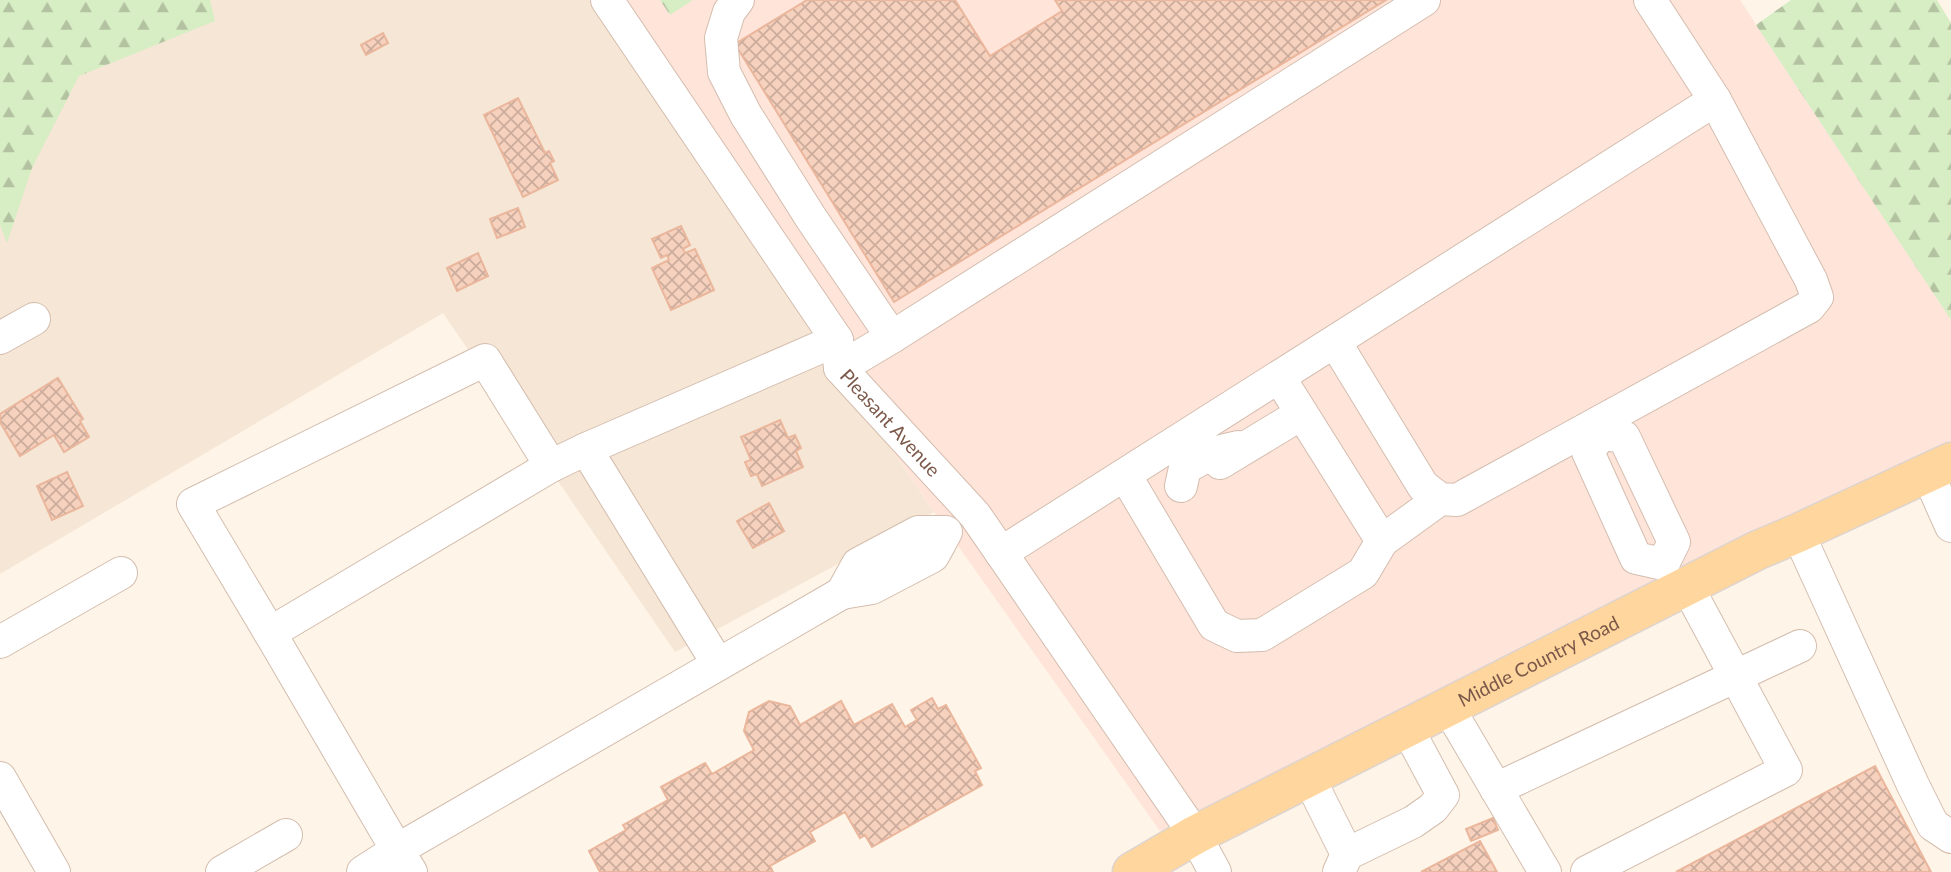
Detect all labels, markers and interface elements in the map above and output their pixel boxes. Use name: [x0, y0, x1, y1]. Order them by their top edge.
street label: Pleasant Avenue: [836, 364, 946, 481]
street label: Middle Country Road: [1454, 610, 1622, 711]

